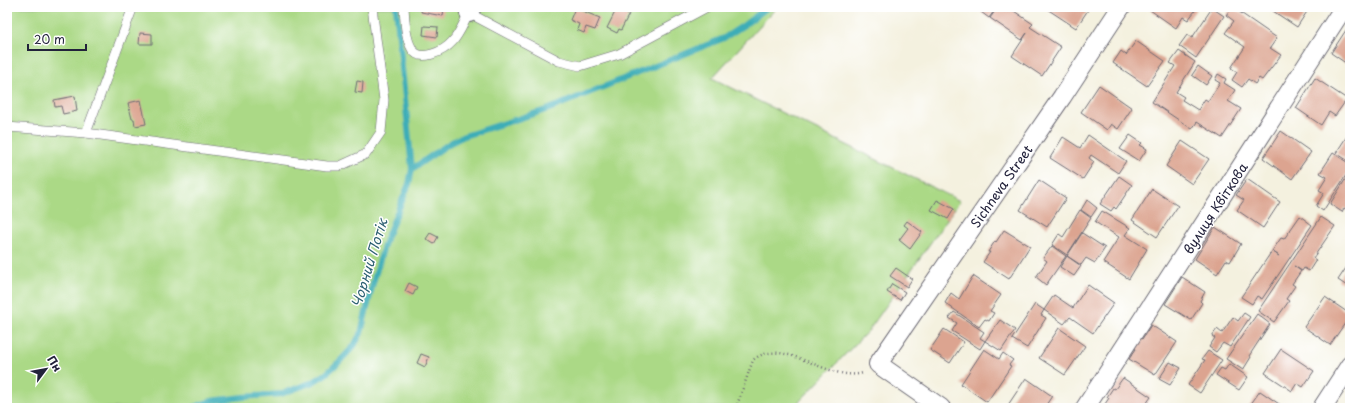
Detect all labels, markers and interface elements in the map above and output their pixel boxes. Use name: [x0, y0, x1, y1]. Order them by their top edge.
scale bar: [28, 26, 86, 52]
text: 20 m: [34, 30, 65, 48]
street label: Sichneva Street: [965, 141, 1037, 231]
street label: вулиця Квіткова: [1178, 158, 1252, 257]
water label: Чорний Потік: [346, 214, 393, 310]
north arrow: [26, 349, 66, 389]
text: Пн: [43, 352, 66, 375]

